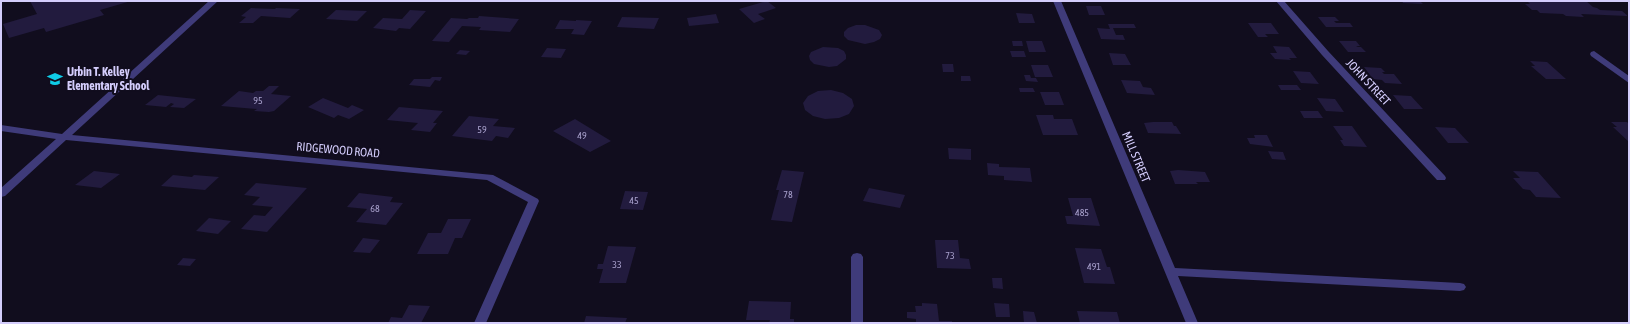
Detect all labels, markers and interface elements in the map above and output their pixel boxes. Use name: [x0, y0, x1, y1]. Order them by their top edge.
street label: JOHN STREET: [1343, 56, 1394, 109]
place label: Urbin T. Kelley Elementary School: [67, 65, 150, 93]
school or university icon: Urbin T. Kelley Elementary School: [46, 70, 64, 88]
house number: 95: [253, 95, 263, 106]
house number: 59: [477, 124, 487, 135]
street label: MILL STREET: [1119, 129, 1153, 185]
house number: 49: [577, 130, 587, 141]
street label: RIDGEWOOD ROAD: [296, 139, 381, 161]
house number: 78: [783, 189, 793, 200]
house number: 45: [629, 195, 639, 206]
house number: 68: [370, 203, 380, 214]
house number: 485: [1075, 207, 1089, 218]
house number: 73: [945, 250, 955, 261]
house number: 33: [612, 259, 622, 270]
house number: 491: [1087, 261, 1101, 272]

